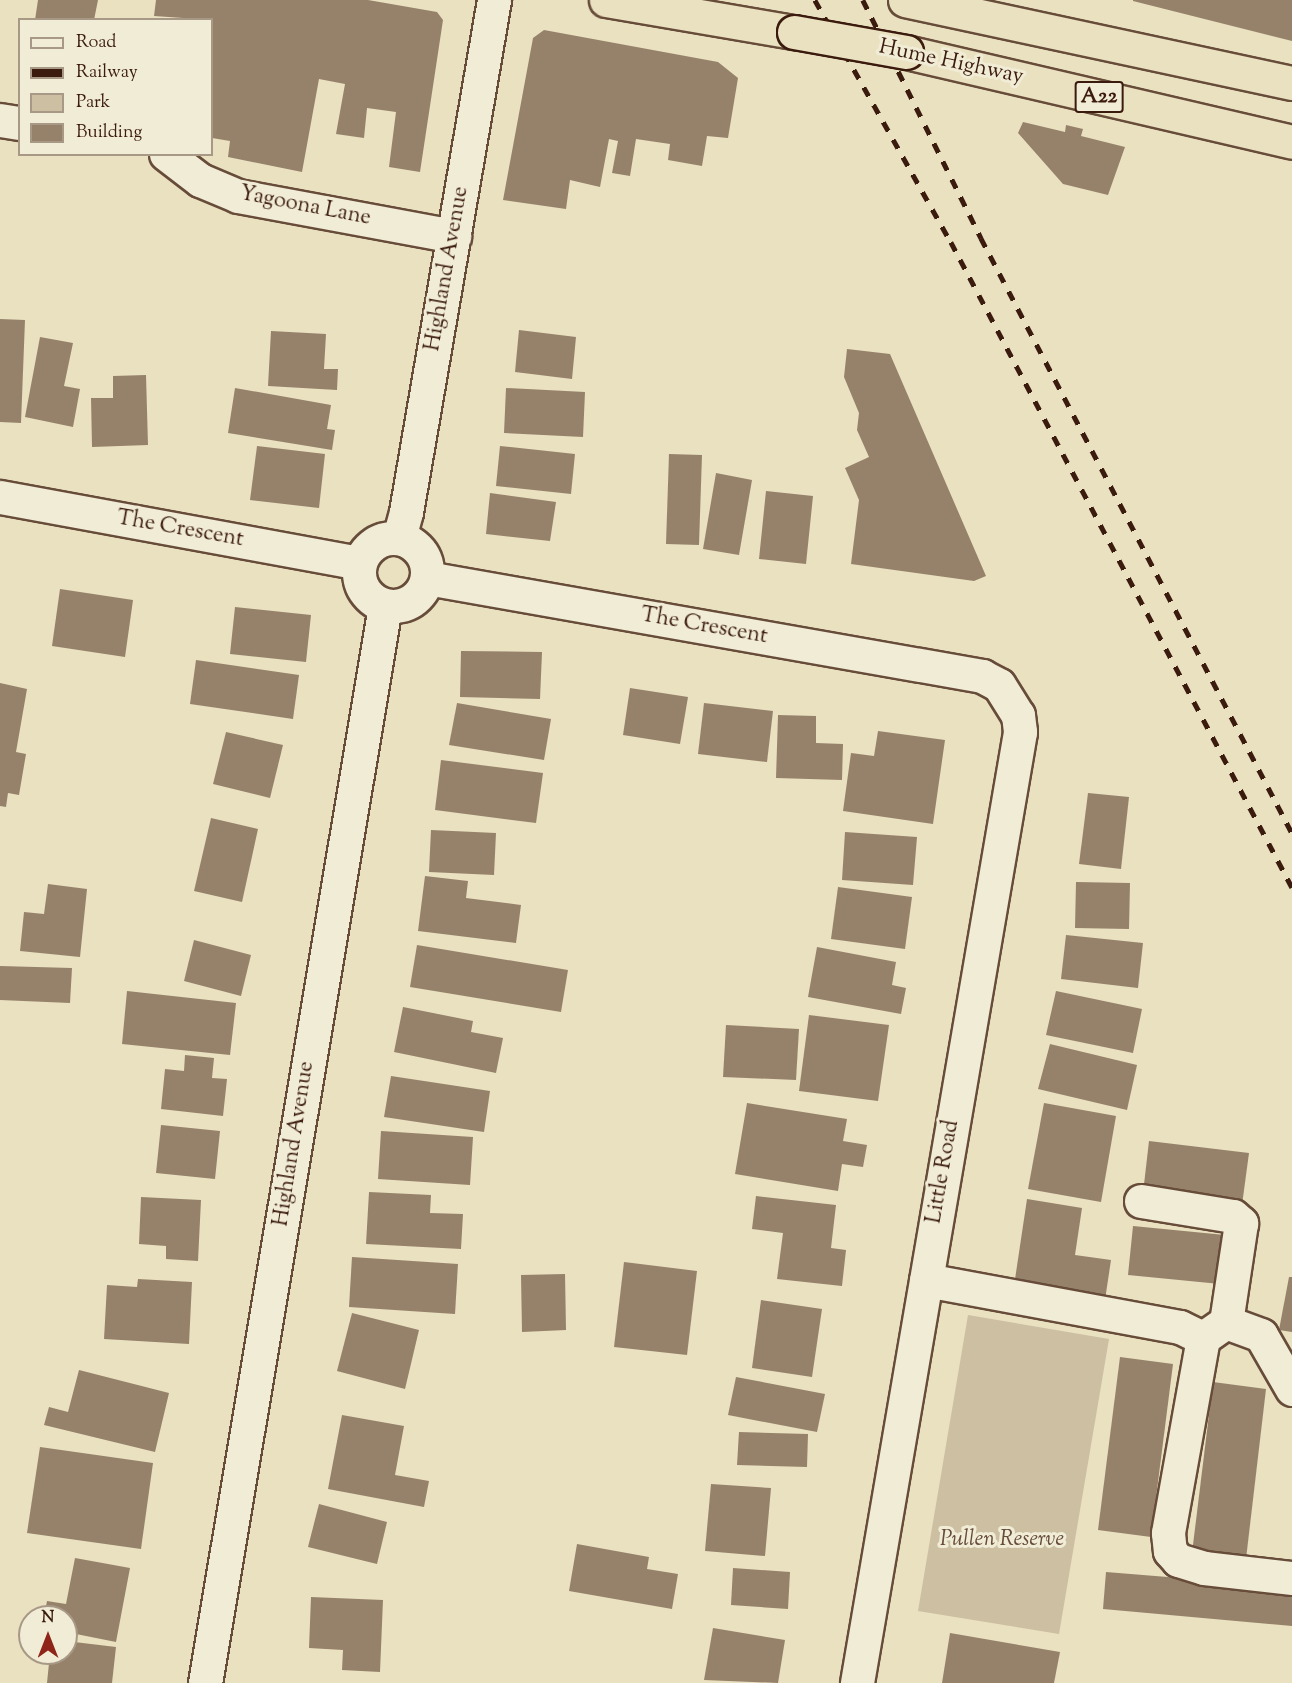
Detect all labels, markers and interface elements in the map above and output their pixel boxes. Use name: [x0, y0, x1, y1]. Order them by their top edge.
legend: [18, 18, 213, 156]
text: Road: [76, 30, 116, 56]
street label: Hume Highway: [876, 35, 1026, 91]
text: Railway: [76, 60, 138, 86]
road number: A22: [1074, 79, 1124, 115]
text: Park: [76, 90, 110, 116]
text: Building: [76, 120, 142, 146]
street label: Yagoona Lane: [237, 181, 373, 233]
street label: Highland Avenue: [421, 185, 475, 353]
street label: The Crescent: [115, 506, 245, 554]
street label: The Crescent: [639, 603, 769, 651]
street label: Highland Avenue: [269, 1060, 321, 1228]
street label: Little Road: [922, 1118, 966, 1226]
park label: Pullen Reserve: [940, 1528, 1064, 1554]
north arrow: [18, 1605, 78, 1665]
text: N: [42, 1607, 54, 1630]

